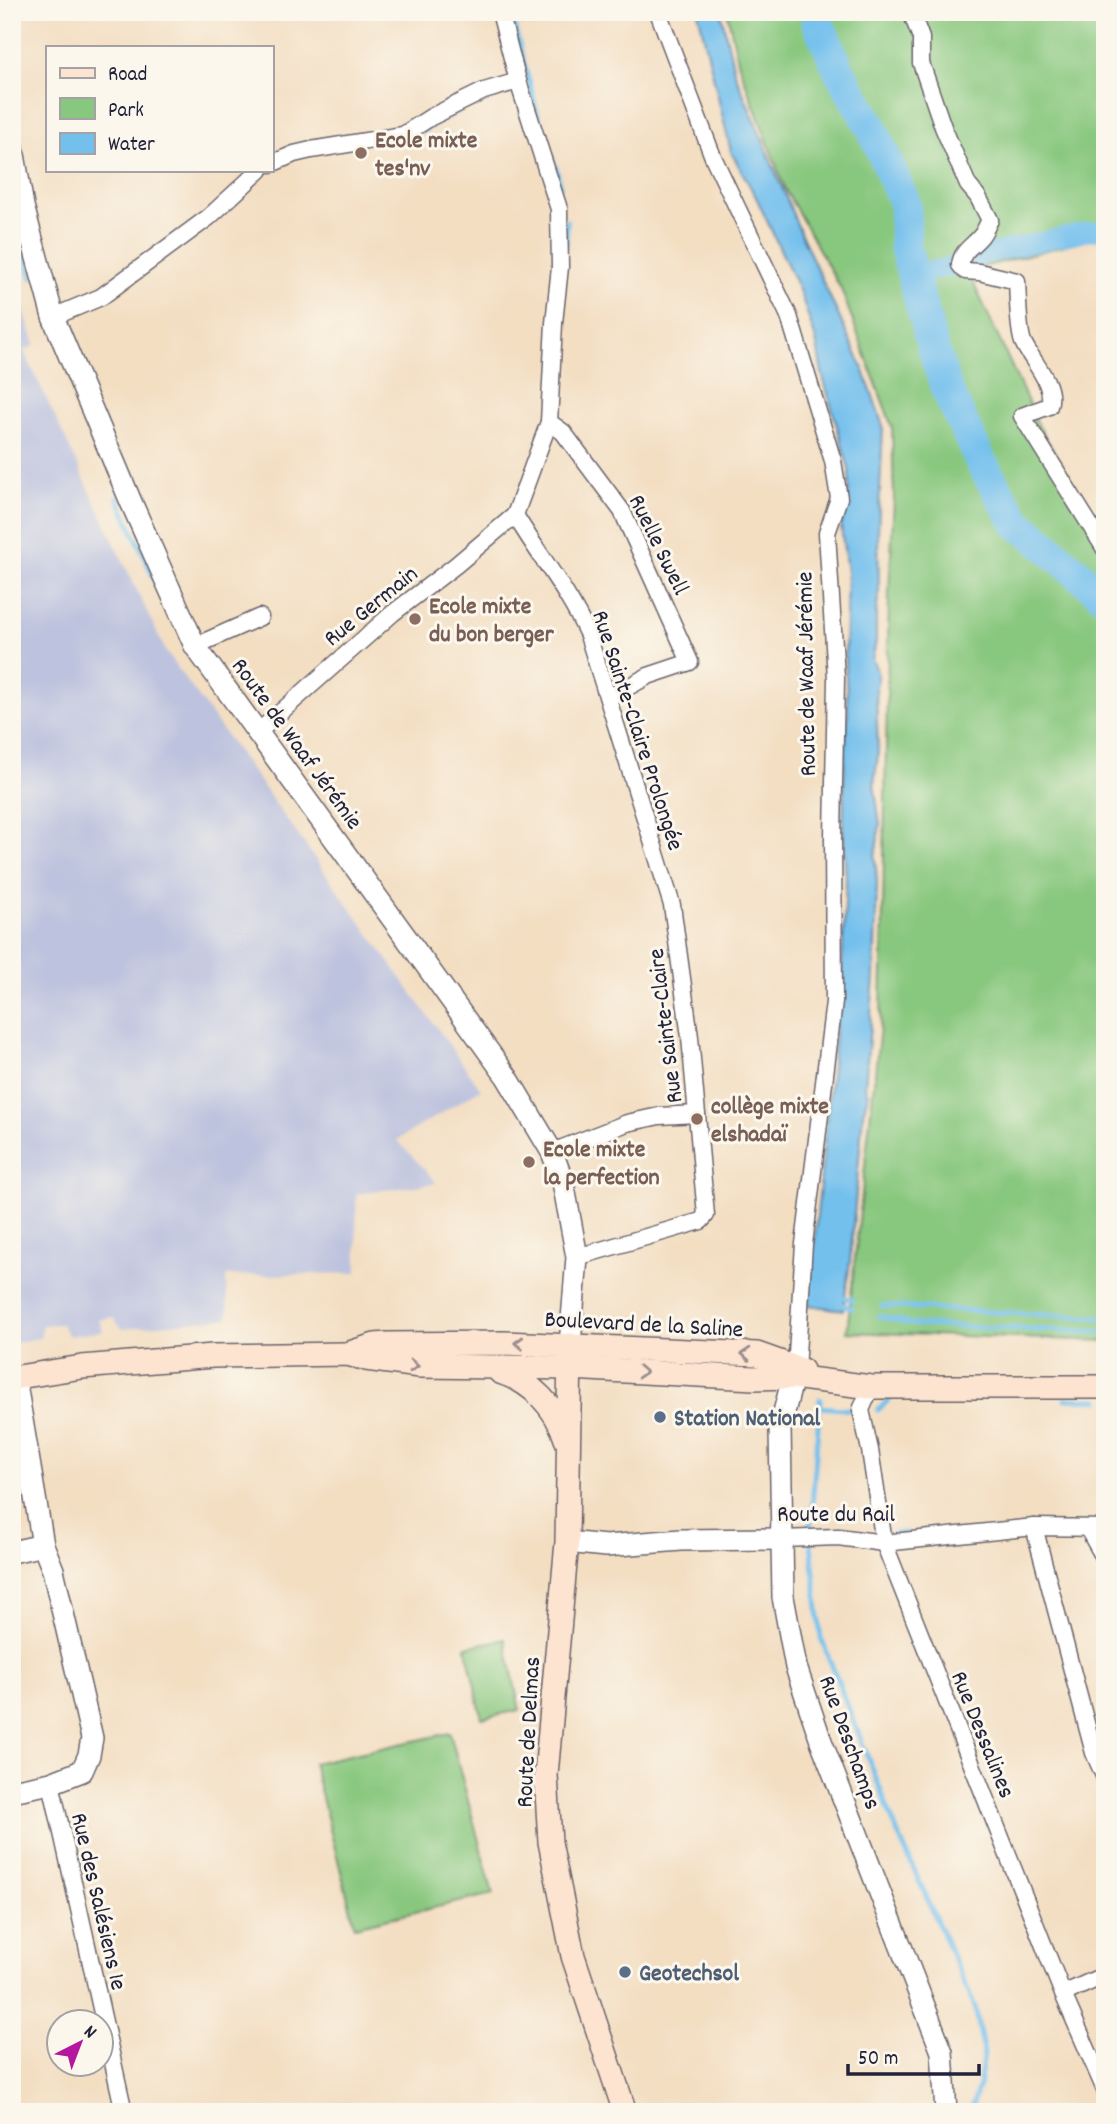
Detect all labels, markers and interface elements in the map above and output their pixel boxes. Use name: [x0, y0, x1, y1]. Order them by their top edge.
legend: [46, 46, 273, 172]
text: Road: [108, 61, 147, 91]
text: Park: [108, 97, 144, 127]
place label: Ecole mixte tes'nv: [375, 125, 478, 187]
text: Water: [108, 131, 155, 161]
marker: Ecole mixte tes'nv: [353, 145, 369, 161]
street label: Ruelle Swell: [618, 489, 696, 602]
street label: Rue Germain: [317, 559, 426, 656]
street label: Route de Waaf Jérémie: [789, 571, 827, 777]
place label: Ecole mixte du bon berger: [429, 591, 555, 653]
street label: Rue Sainte-Claire Prolongée: [581, 607, 691, 855]
marker: Ecole mixte du bon berger: [407, 611, 423, 627]
street label: Route de Waaf Jérémie: [222, 652, 370, 838]
street label: Rue Sainte-Claire: [641, 946, 693, 1105]
place label: collège mixte elshadaï: [711, 1091, 829, 1153]
marker: collège mixte elshadaï: [689, 1111, 705, 1127]
place label: Ecole mixte la perfection: [543, 1134, 660, 1196]
marker: Ecole mixte la perfection: [521, 1154, 537, 1170]
street label: Boulevard de la Saline: [544, 1304, 744, 1348]
one-way arrow: [513, 1335, 523, 1351]
one-way arrow: [740, 1347, 751, 1362]
one-way arrow: [409, 1358, 420, 1373]
one-way arrow: [636, 1364, 647, 1379]
place label: Station National: [674, 1403, 821, 1437]
marker: Station National: [652, 1409, 668, 1425]
street label: Route du Rail: [777, 1499, 895, 1533]
street label: Route de Delmas: [509, 1656, 551, 1809]
street label: Rue Dessalines: [940, 1666, 1022, 1804]
street label: Rue Deschamps: [808, 1671, 888, 1815]
street label: Rue des Salésiens 1e: [60, 1810, 134, 1994]
place label: Geotechsol: [639, 1958, 739, 1992]
marker: Geotechsol: [617, 1964, 633, 1980]
north arrow: [46, 2008, 116, 2078]
text: N: [77, 2020, 102, 2046]
scale bar: [848, 2033, 979, 2077]
text: 50 m: [858, 2045, 898, 2075]

